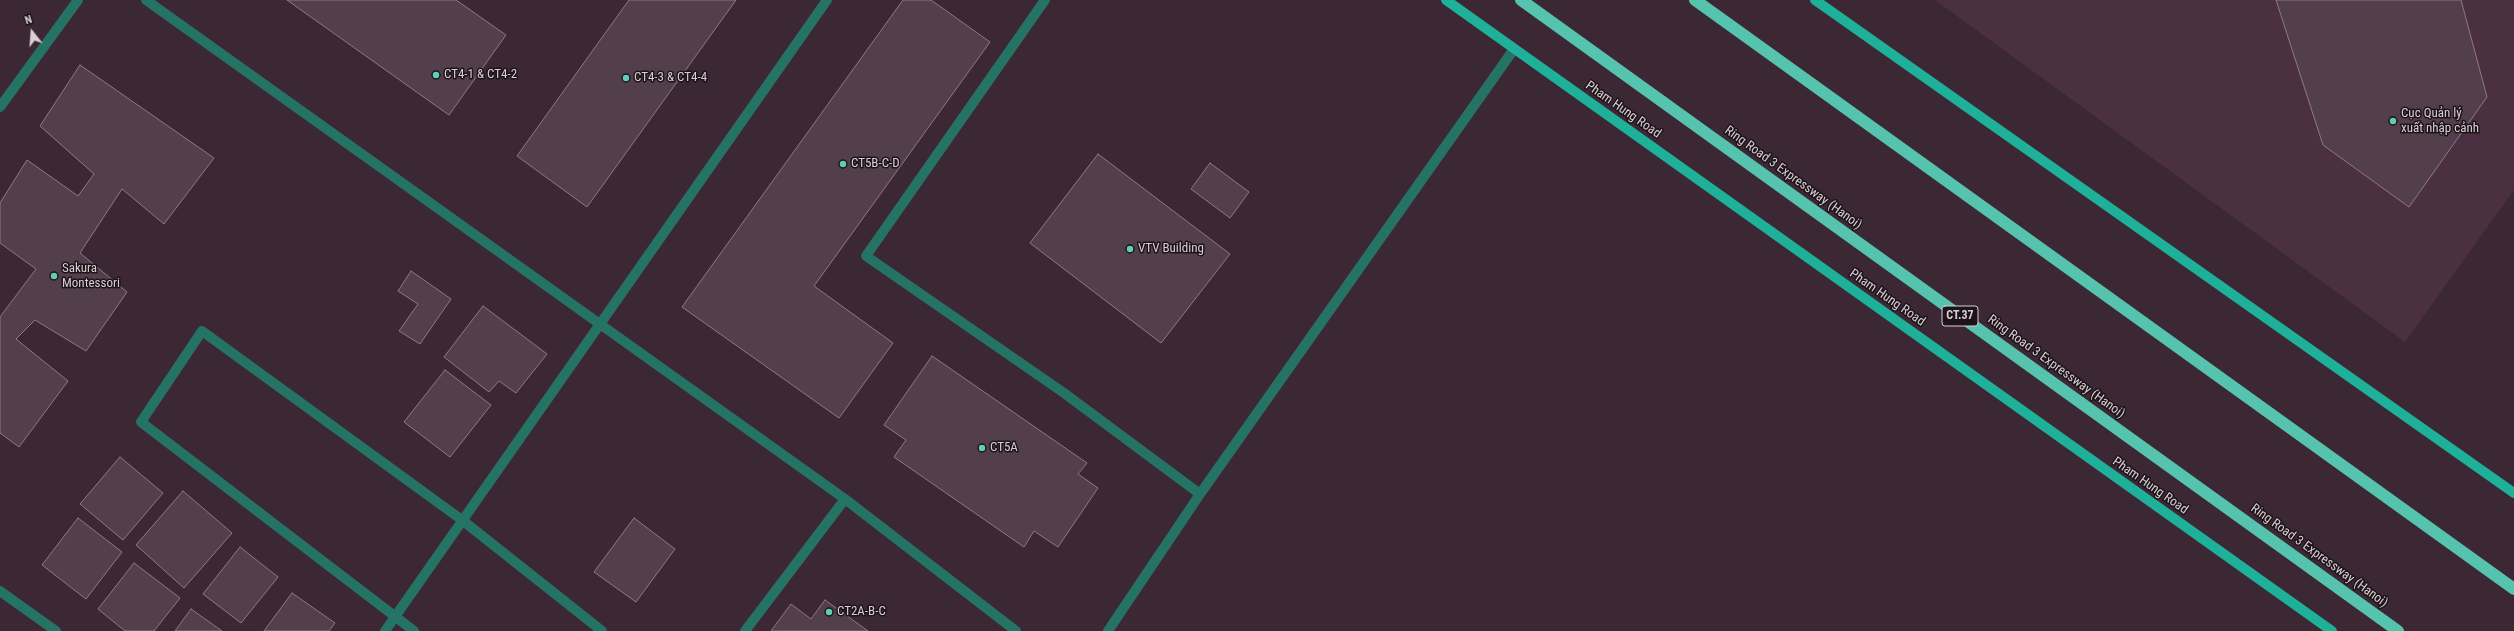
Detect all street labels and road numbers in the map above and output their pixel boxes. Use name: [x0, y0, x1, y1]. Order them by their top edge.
street label: Pham Hung Road: [1582, 78, 1664, 142]
street label: Ring Road 3 Expressway (Hanoi): [1721, 123, 1865, 233]
street label: Pham Hung Road: [1846, 266, 1928, 330]
road number: CT.37: [1942, 306, 1978, 326]
street label: Ring Road 3 Expressway (Hanoi): [1984, 312, 2128, 422]
street label: Pham Hung Road: [2109, 454, 2191, 518]
street label: Ring Road 3 Expressway (Hanoi): [2247, 501, 2391, 611]

